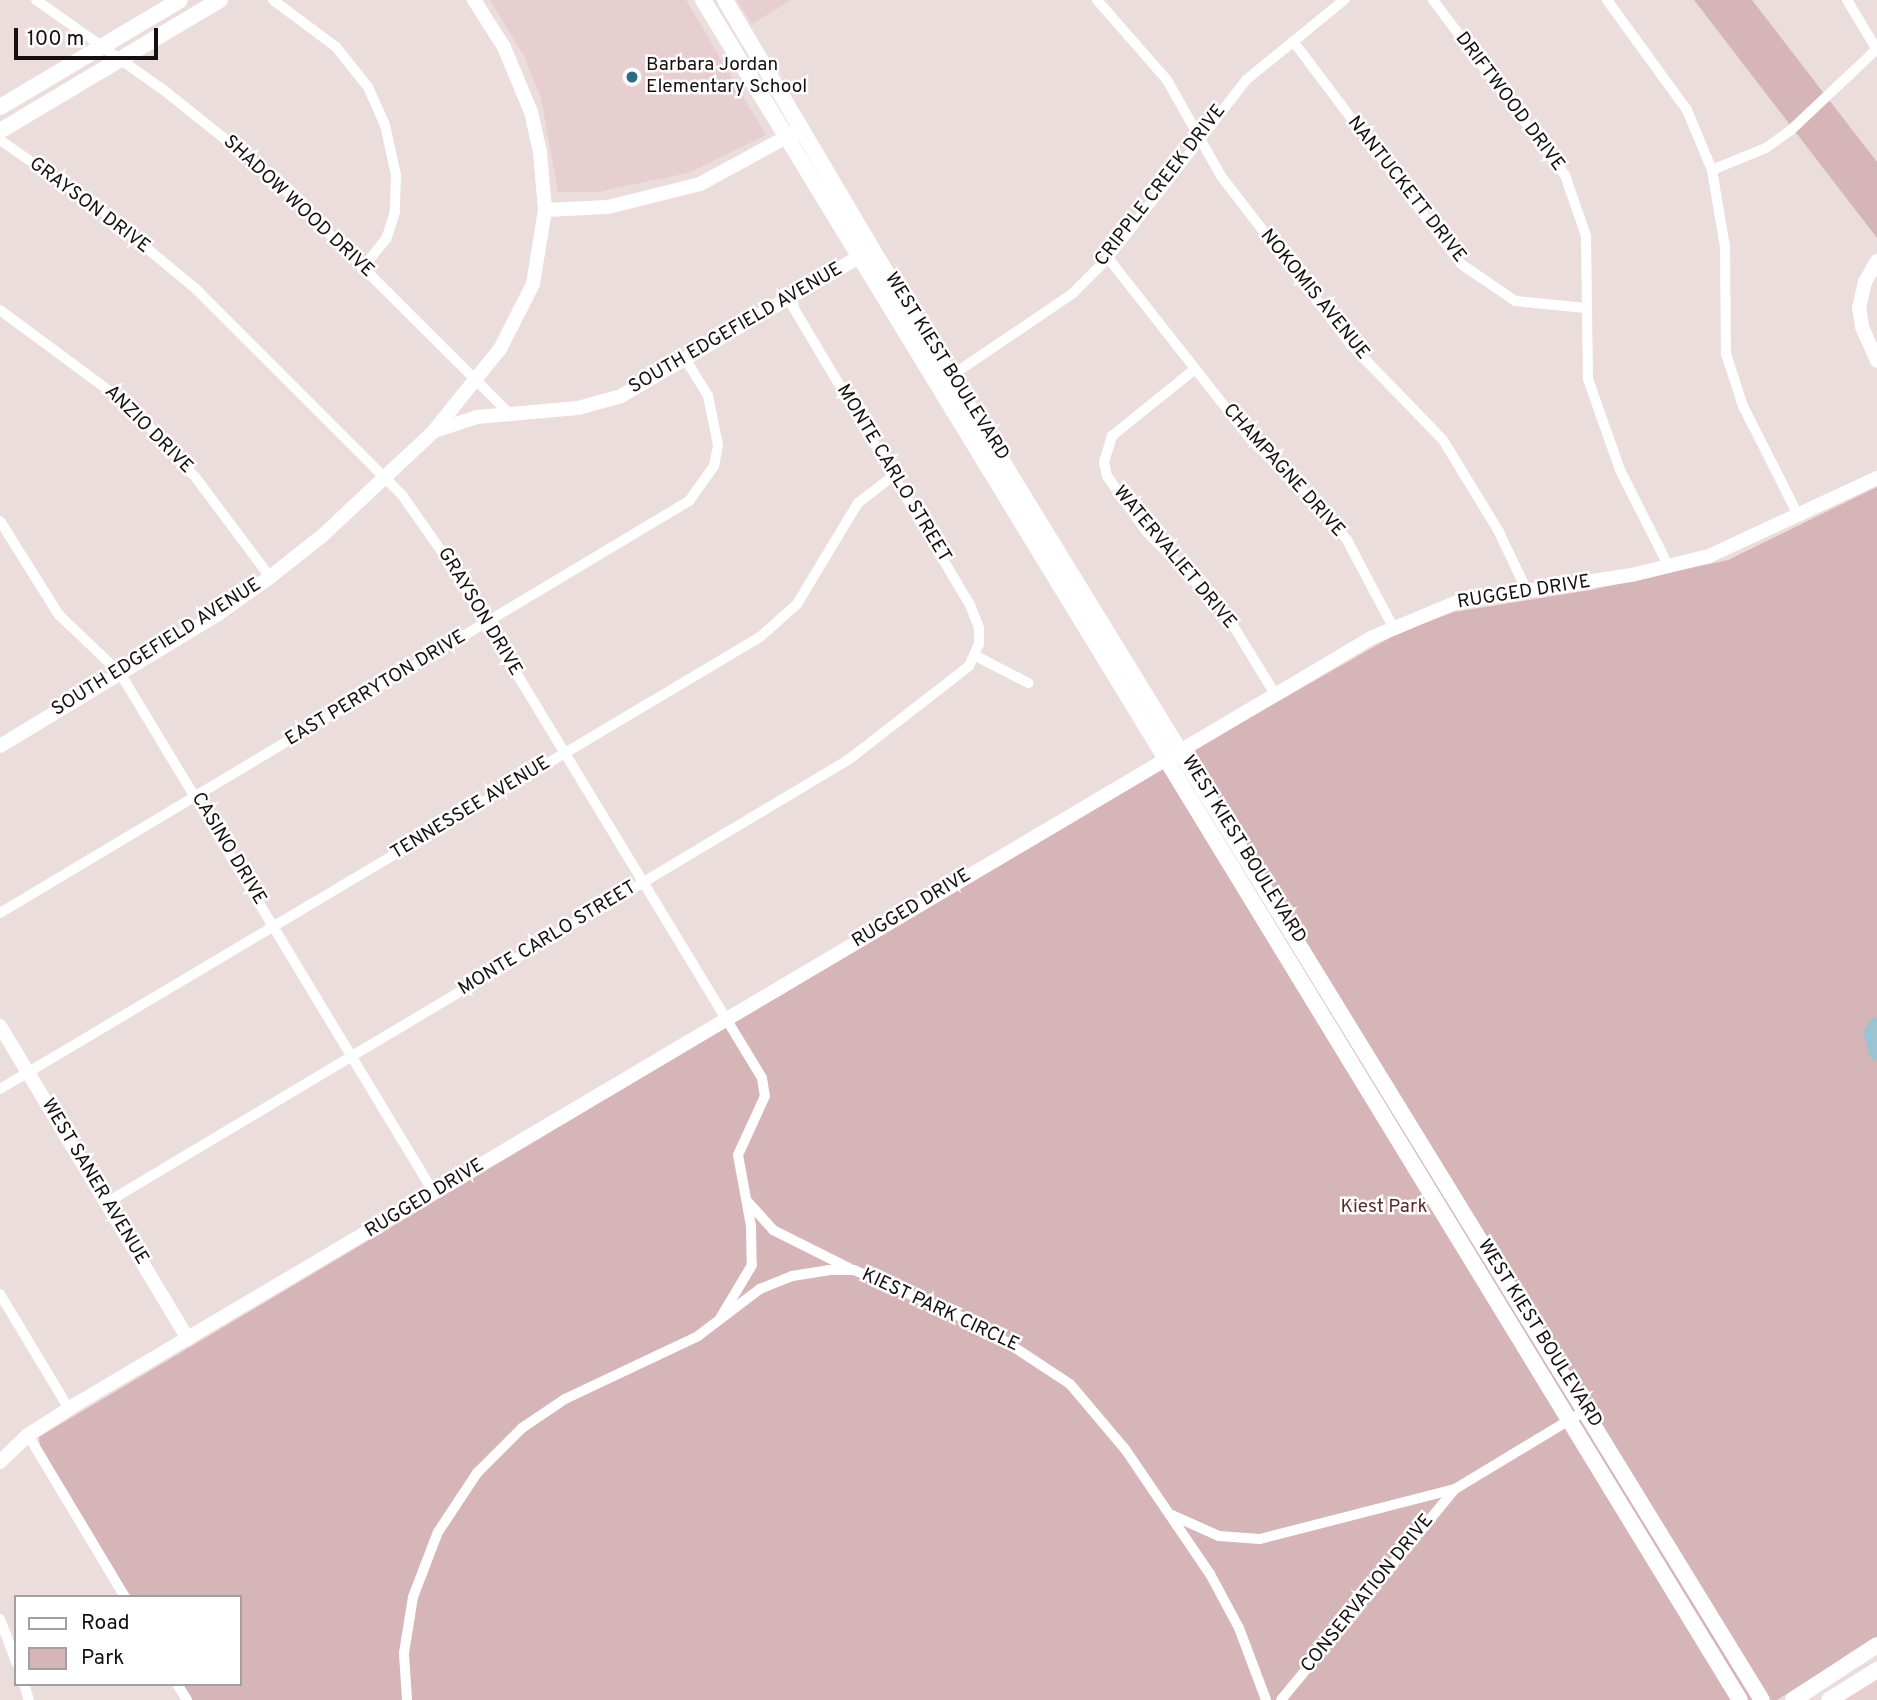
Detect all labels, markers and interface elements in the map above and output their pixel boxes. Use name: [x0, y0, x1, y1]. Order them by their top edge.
scale bar: [18, 14, 161, 58]
text: 100 m: [27, 26, 84, 53]
street label: DRIFTWOOD DRIVE: [1449, 28, 1569, 176]
place label: Barbara Jordan Elementary School: [646, 55, 807, 99]
marker: Barbara Jordan Elementary School: [624, 69, 640, 85]
street label: CRIPPLE CREEK DRIVE: [1091, 101, 1231, 271]
street label: NANTUCKETT DRIVE: [1342, 112, 1470, 268]
street label: SHADOW WOOD DRIVE: [218, 131, 378, 283]
street label: GRAYSON DRIVE: [24, 153, 154, 259]
street label: NOKOMIS AVENUE: [1254, 225, 1374, 365]
street label: SOUTH EDGEFIELD AVENUE: [625, 258, 847, 400]
street label: WEST KIEST BOULEVARD: [878, 268, 1014, 466]
street label: ANZIO DRIVE: [99, 381, 197, 479]
street label: MONTE CARLO STREET: [831, 381, 955, 567]
street label: CHAMPAGNE DRIVE: [1217, 400, 1349, 542]
street label: WATERVALIET DRIVE: [1107, 482, 1241, 634]
street label: GRAYSON DRIVE: [432, 544, 526, 680]
street label: RUGGED DRIVE: [1456, 571, 1592, 615]
street label: SOUTH EDGEFIELD AVENUE: [48, 574, 266, 722]
street label: EAST PERRYTON DRIVE: [281, 626, 471, 752]
street label: WEST KIEST BOULEVARD: [1175, 751, 1311, 949]
street label: TENNESSEE AVENUE: [387, 752, 555, 866]
street label: CASINO DRIVE: [186, 789, 270, 909]
street label: RUGGED DRIVE: [848, 865, 976, 953]
street label: MONTE CARLO STREET: [455, 877, 641, 1001]
street label: WEST SANER AVENUE: [35, 1094, 153, 1270]
street label: RUGGED DRIVE: [361, 1155, 489, 1243]
park label: Kiest Park: [1341, 1197, 1427, 1219]
street label: WEST KIEST BOULEVARD: [1471, 1235, 1607, 1433]
street label: KIEST PARK CIRCLE: [857, 1264, 1023, 1358]
street label: CONSERVATION DRIVE: [1297, 1510, 1439, 1678]
legend: [14, 1595, 242, 1686]
text: Road: [81, 1610, 130, 1637]
text: Park: [81, 1645, 124, 1672]

